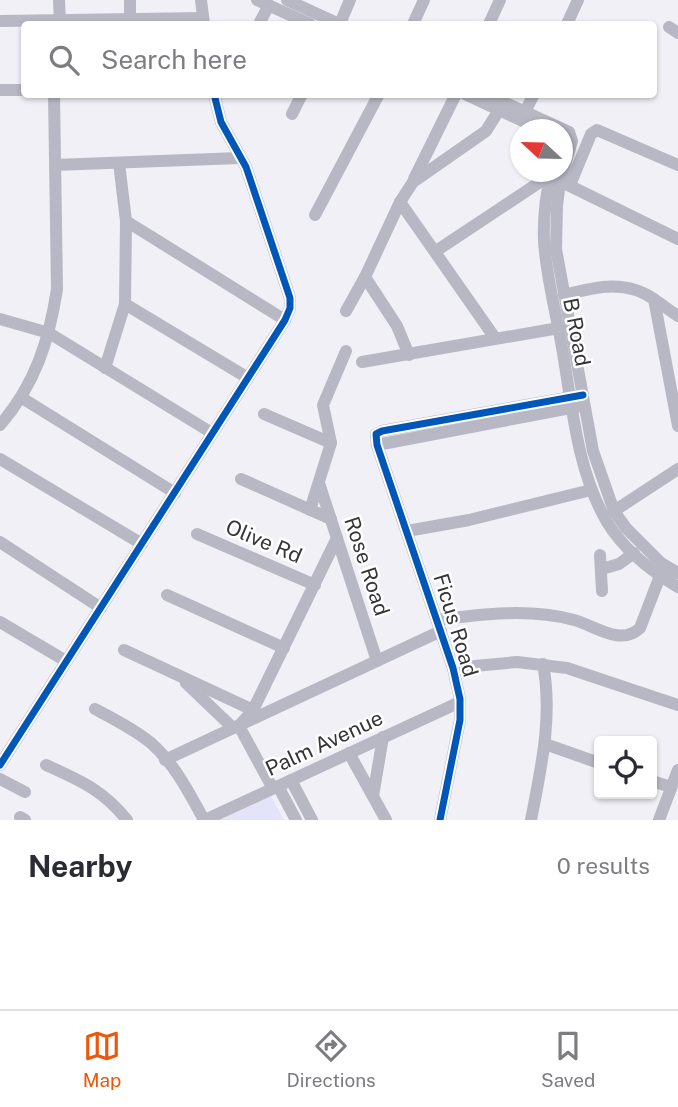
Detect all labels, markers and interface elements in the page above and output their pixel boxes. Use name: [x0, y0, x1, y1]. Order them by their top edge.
search box: [21, 21, 657, 98]
icon: search: [45, 41, 83, 79]
text: Search here: [101, 44, 247, 75]
north arrow: [510, 119, 573, 182]
street label: B Road: [558, 296, 596, 368]
street label: Rose Road: [339, 513, 395, 619]
street label: Olive Rd: [222, 514, 306, 568]
street label: Ficus Road: [428, 570, 484, 680]
street label: Palm Avenue: [261, 705, 387, 781]
map controls: [594, 736, 657, 799]
button: locate: [594, 736, 657, 799]
text: Nearby: [28, 848, 132, 884]
text: 0 results: [557, 852, 650, 879]
tab: Map: [83, 1027, 121, 1091]
tab: Directions: [286, 1027, 376, 1091]
tab: Saved: [541, 1027, 595, 1091]

